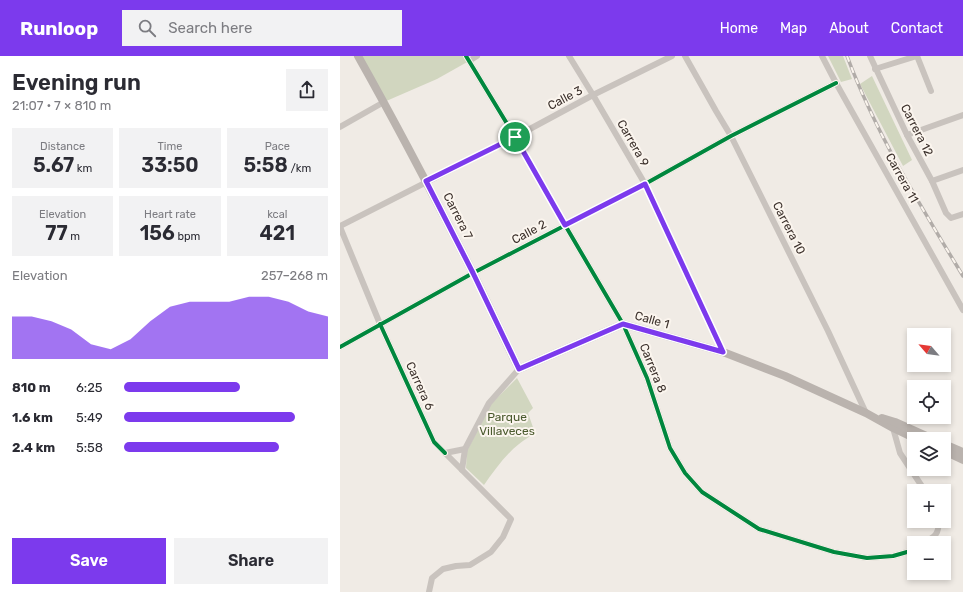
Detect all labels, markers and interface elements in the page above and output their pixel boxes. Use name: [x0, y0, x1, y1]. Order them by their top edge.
search box: [122, 10, 402, 46]
text: Runloop: [20, 17, 98, 40]
icon: search: [136, 17, 158, 39]
text: Search here: [168, 19, 252, 37]
text: Home: [720, 20, 758, 37]
text: Map: [780, 20, 807, 37]
text: About: [829, 20, 869, 37]
text: Contact: [891, 20, 943, 37]
text: Evening run: [12, 69, 141, 96]
button: share: [286, 69, 328, 111]
street label: Calle 3: [545, 83, 585, 113]
text: 21:07 · 7 × 810 m: [12, 98, 111, 113]
street label: Carrera 12: [898, 102, 936, 158]
street label: Carrera 9: [614, 117, 652, 169]
pin: [498, 120, 532, 154]
icon: arrive: [504, 126, 526, 148]
text: Distance: [40, 140, 85, 153]
text: Time: [158, 140, 182, 153]
text: Pace: [265, 140, 290, 153]
street label: Carrera 11: [883, 151, 921, 205]
text: 5.67: [33, 153, 74, 177]
text: 33:50: [141, 153, 199, 177]
text: 5:58: [243, 153, 288, 177]
text: km: [74, 162, 92, 175]
text: /km: [288, 162, 311, 175]
street label: Carrera 7: [440, 190, 476, 242]
street label: Carrera 10: [770, 199, 808, 257]
text: Elevation: [39, 208, 86, 221]
text: Heart rate: [144, 208, 196, 221]
text: kcal: [267, 208, 287, 221]
street label: Calle 2: [509, 217, 549, 247]
text: 77: [45, 221, 68, 245]
text: 156: [140, 221, 175, 245]
text: 421: [260, 221, 295, 245]
text: m: [68, 230, 80, 243]
text: bpm: [175, 230, 200, 243]
text: Elevation: [12, 268, 68, 283]
text: 257–268 m: [261, 268, 328, 283]
street label: Calle 1: [633, 308, 671, 332]
north arrow: [907, 328, 951, 372]
map controls: [907, 328, 951, 580]
street label: Carrera 8: [637, 341, 669, 395]
street label: Carrera 6: [403, 360, 437, 412]
text: 810 m: [12, 380, 51, 395]
text: 6:25: [76, 380, 103, 395]
button: locate: [907, 380, 951, 424]
text: 1.6 km: [12, 410, 53, 425]
text: 5:49: [76, 410, 103, 425]
park label: Parque Villaveces: [479, 410, 535, 438]
button: layers: [907, 432, 951, 476]
text: 2.4 km: [12, 440, 55, 455]
text: 5:58: [76, 440, 103, 455]
button: +: [907, 484, 951, 528]
button: −: [907, 536, 951, 580]
button: Save: [12, 538, 166, 584]
button: Share: [174, 538, 328, 584]

